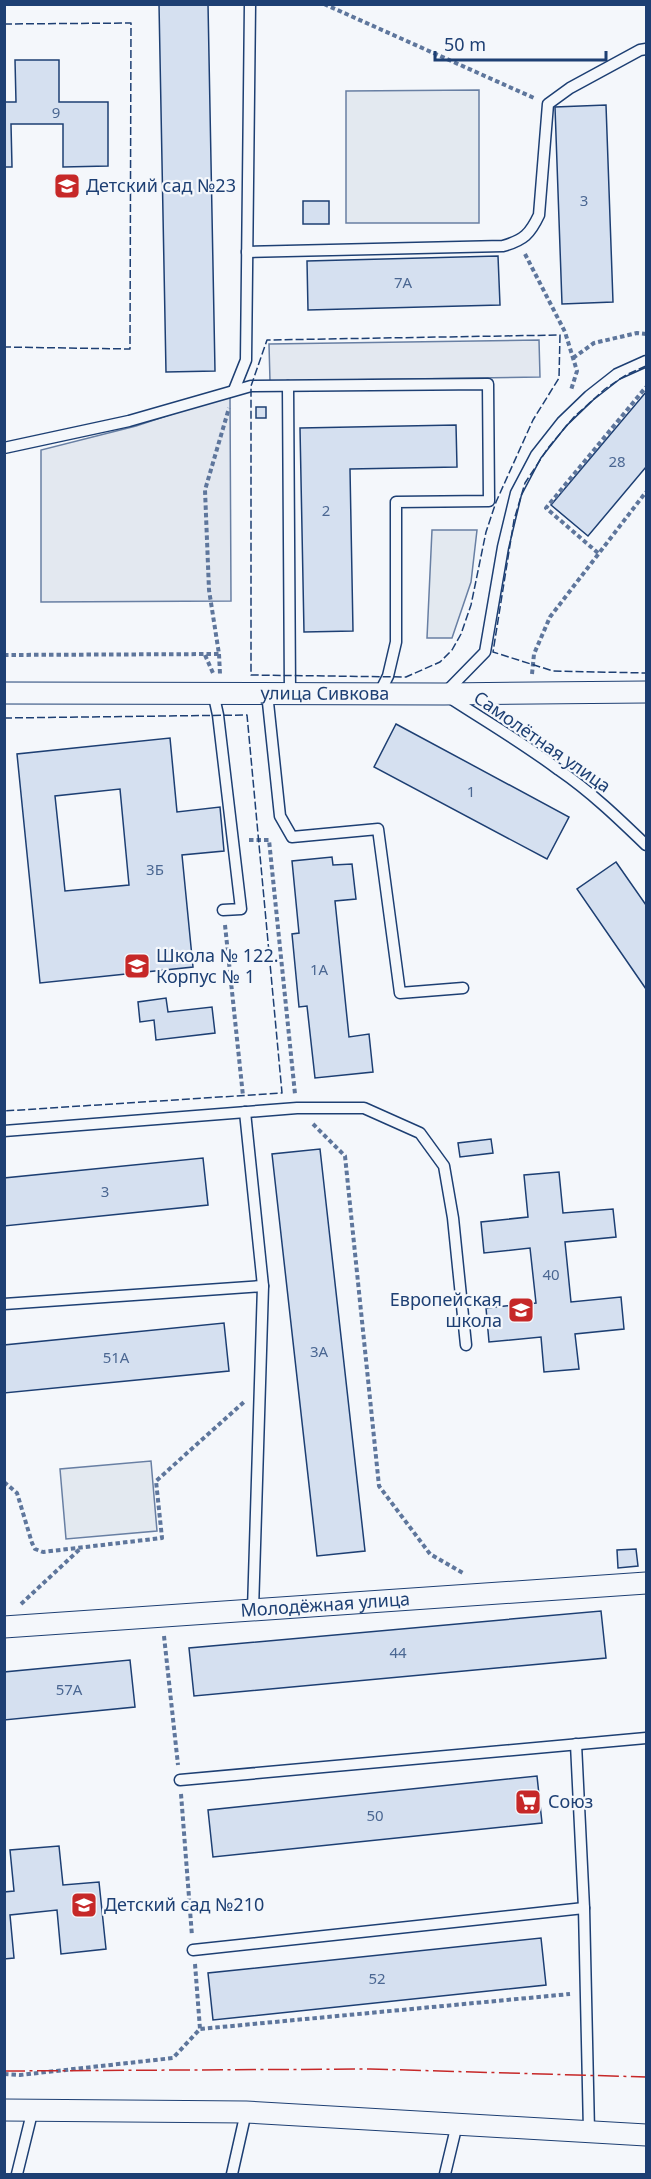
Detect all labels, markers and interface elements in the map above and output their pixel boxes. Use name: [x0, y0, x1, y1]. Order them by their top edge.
scale bar: [435, 24, 606, 62]
text: 50 m: [444, 32, 486, 56]
house number: 9: [52, 102, 60, 122]
school or university icon: Детский сад №23: [52, 171, 82, 201]
place label: Детский сад №23: [86, 173, 236, 197]
house number: 3: [580, 190, 588, 210]
house number: 7А: [394, 272, 413, 292]
house number: 28: [608, 451, 626, 471]
house number: 2: [322, 500, 330, 520]
street label: улица Сивкова: [261, 681, 389, 705]
street label: Самолётная улица: [469, 685, 616, 797]
house number: 1: [467, 781, 475, 801]
house number: 3Б: [146, 859, 164, 879]
place label: Школа № 122. Корпус № 1: [156, 943, 279, 988]
school or university icon: Школа № 122. Корпус № 1: [122, 951, 152, 981]
house number: 1А: [310, 959, 329, 979]
house number: 3: [101, 1181, 109, 1201]
house number: 40: [542, 1264, 560, 1284]
place label: Европейская школа: [390, 1287, 502, 1332]
school or university icon: Европейская школа: [506, 1295, 536, 1325]
house number: 3А: [310, 1341, 329, 1361]
house number: 51А: [103, 1347, 130, 1367]
street label: Молодёжная улица: [240, 1586, 411, 1622]
house number: 44: [389, 1642, 407, 1662]
house number: 57А: [56, 1679, 83, 1699]
supermarket icon: Союз: [513, 1787, 543, 1817]
place label: Союз: [548, 1789, 593, 1813]
house number: 50: [366, 1805, 384, 1825]
school or university icon: Детский сад №210: [69, 1890, 99, 1920]
place label: Детский сад №210: [104, 1892, 264, 1916]
house number: 52: [368, 1968, 386, 1988]

